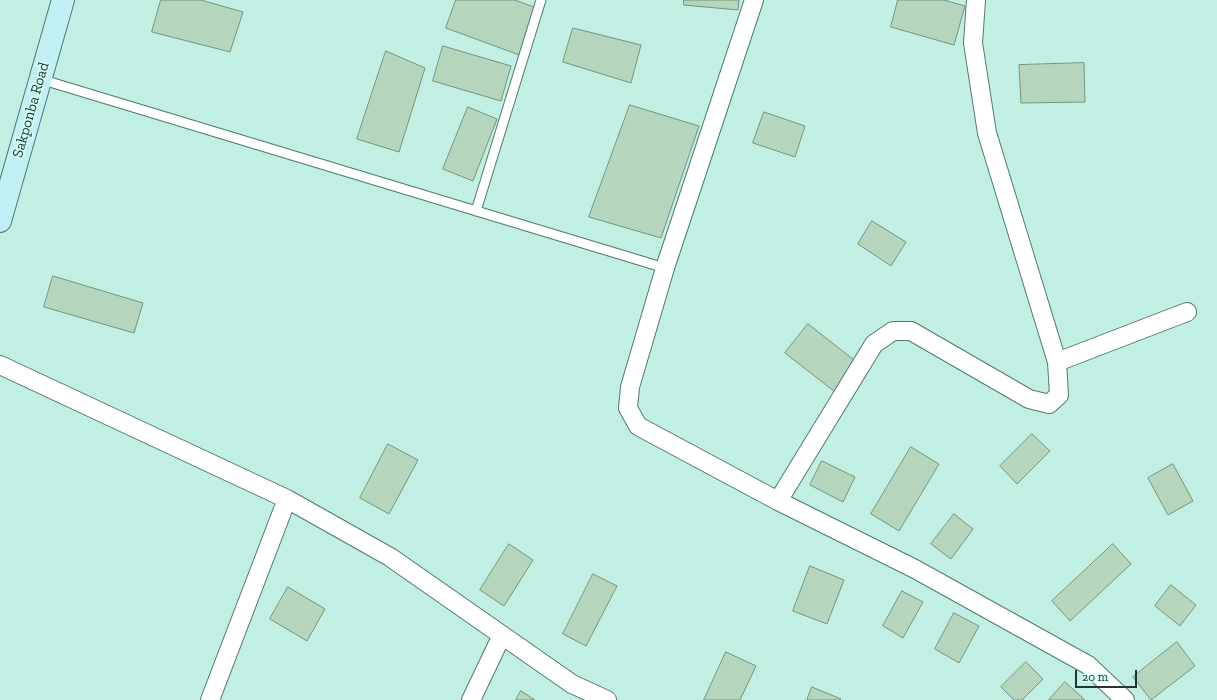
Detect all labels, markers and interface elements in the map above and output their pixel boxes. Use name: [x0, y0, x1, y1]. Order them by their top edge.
street label: Sakponba Road: [9, 60, 53, 160]
scale bar: [1077, 662, 1139, 688]
text: 20 m: [1082, 670, 1108, 684]

